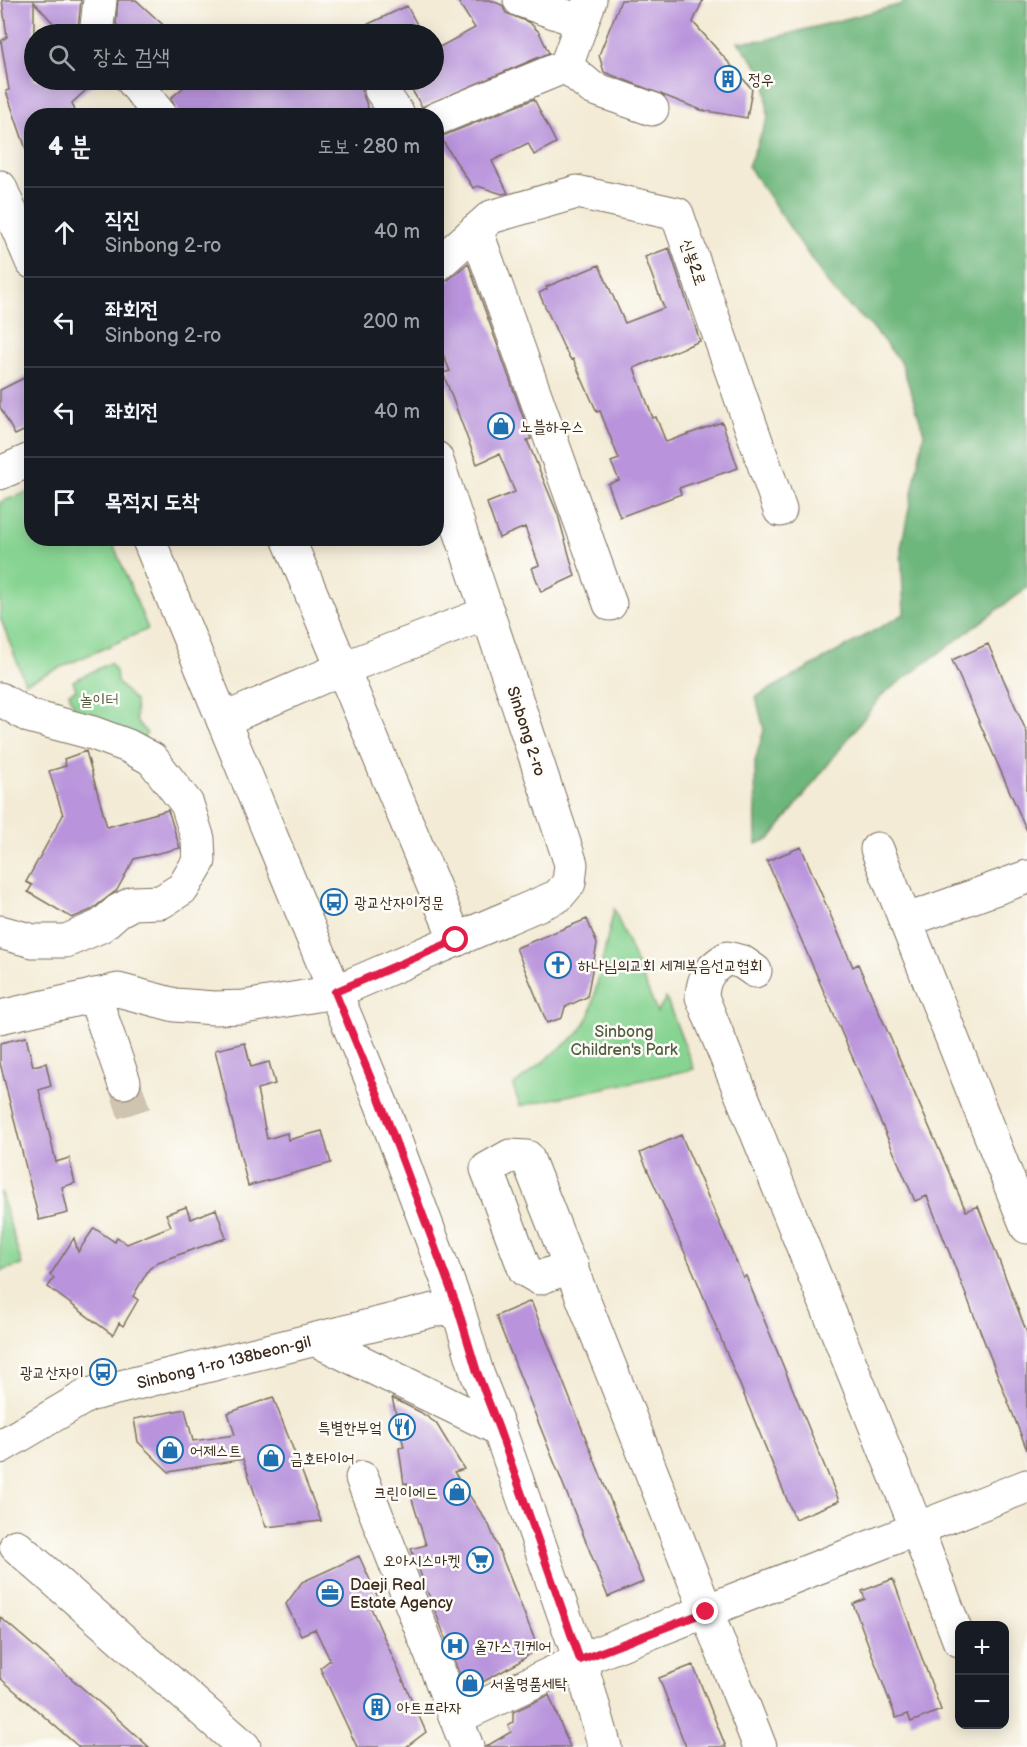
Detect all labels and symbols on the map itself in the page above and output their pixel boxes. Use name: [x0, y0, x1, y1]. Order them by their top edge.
building icon: 정우: [713, 64, 743, 94]
place label: 정우: [748, 71, 774, 90]
street label: 신봉2로: [676, 237, 709, 288]
shop icon: 노블하우스: [486, 411, 516, 441]
place label: 노블하우스: [520, 418, 584, 437]
street label: Sinbong 2-ro: [502, 684, 549, 779]
park label: 놀이터: [80, 691, 118, 710]
bus stop icon: 광교산자이정문: [319, 887, 349, 917]
place label: 광교산자이정문: [354, 894, 444, 913]
route start: [442, 926, 468, 952]
church icon: 하나님의교회 세계복음선교협회: [543, 950, 573, 980]
place label: 하나님의교회 세계복음선교협회: [578, 957, 763, 976]
park label: Sinbong Children's Park: [570, 1023, 678, 1060]
street label: Sinbong 1-ro 138beon-gil: [135, 1333, 313, 1394]
bus stop icon: 광교산자이: [88, 1357, 118, 1387]
place label: 광교산자이: [20, 1364, 84, 1383]
restaurant icon: 특별한부엌: [387, 1412, 417, 1442]
place label: 특별한부엌: [318, 1419, 382, 1438]
shop icon: 어제스트: [155, 1435, 185, 1465]
place label: 어제스트: [190, 1442, 242, 1461]
shop icon: 금호타이어: [256, 1443, 286, 1473]
place label: 금호타이어: [290, 1450, 354, 1469]
shop icon: 크린이에드: [442, 1477, 472, 1507]
place label: 크린이에드: [374, 1484, 438, 1503]
supermarket icon: 오아시스마켓: [465, 1545, 495, 1575]
place label: 오아시스마켓: [383, 1552, 460, 1571]
place label: Daeji Real Estate Agency: [350, 1576, 454, 1613]
office icon: Daeji Real Estate Agency: [315, 1578, 345, 1608]
route end: [692, 1598, 718, 1624]
hospital icon: 올가스킨케어: [440, 1631, 470, 1661]
place label: 올가스킨케어: [474, 1638, 551, 1657]
shop icon: 서울명품세탁: [455, 1668, 485, 1698]
place label: 서울명품세탁: [490, 1675, 567, 1694]
building icon: 아트프라자: [362, 1692, 392, 1722]
place label: 아트프라자: [397, 1699, 462, 1718]

